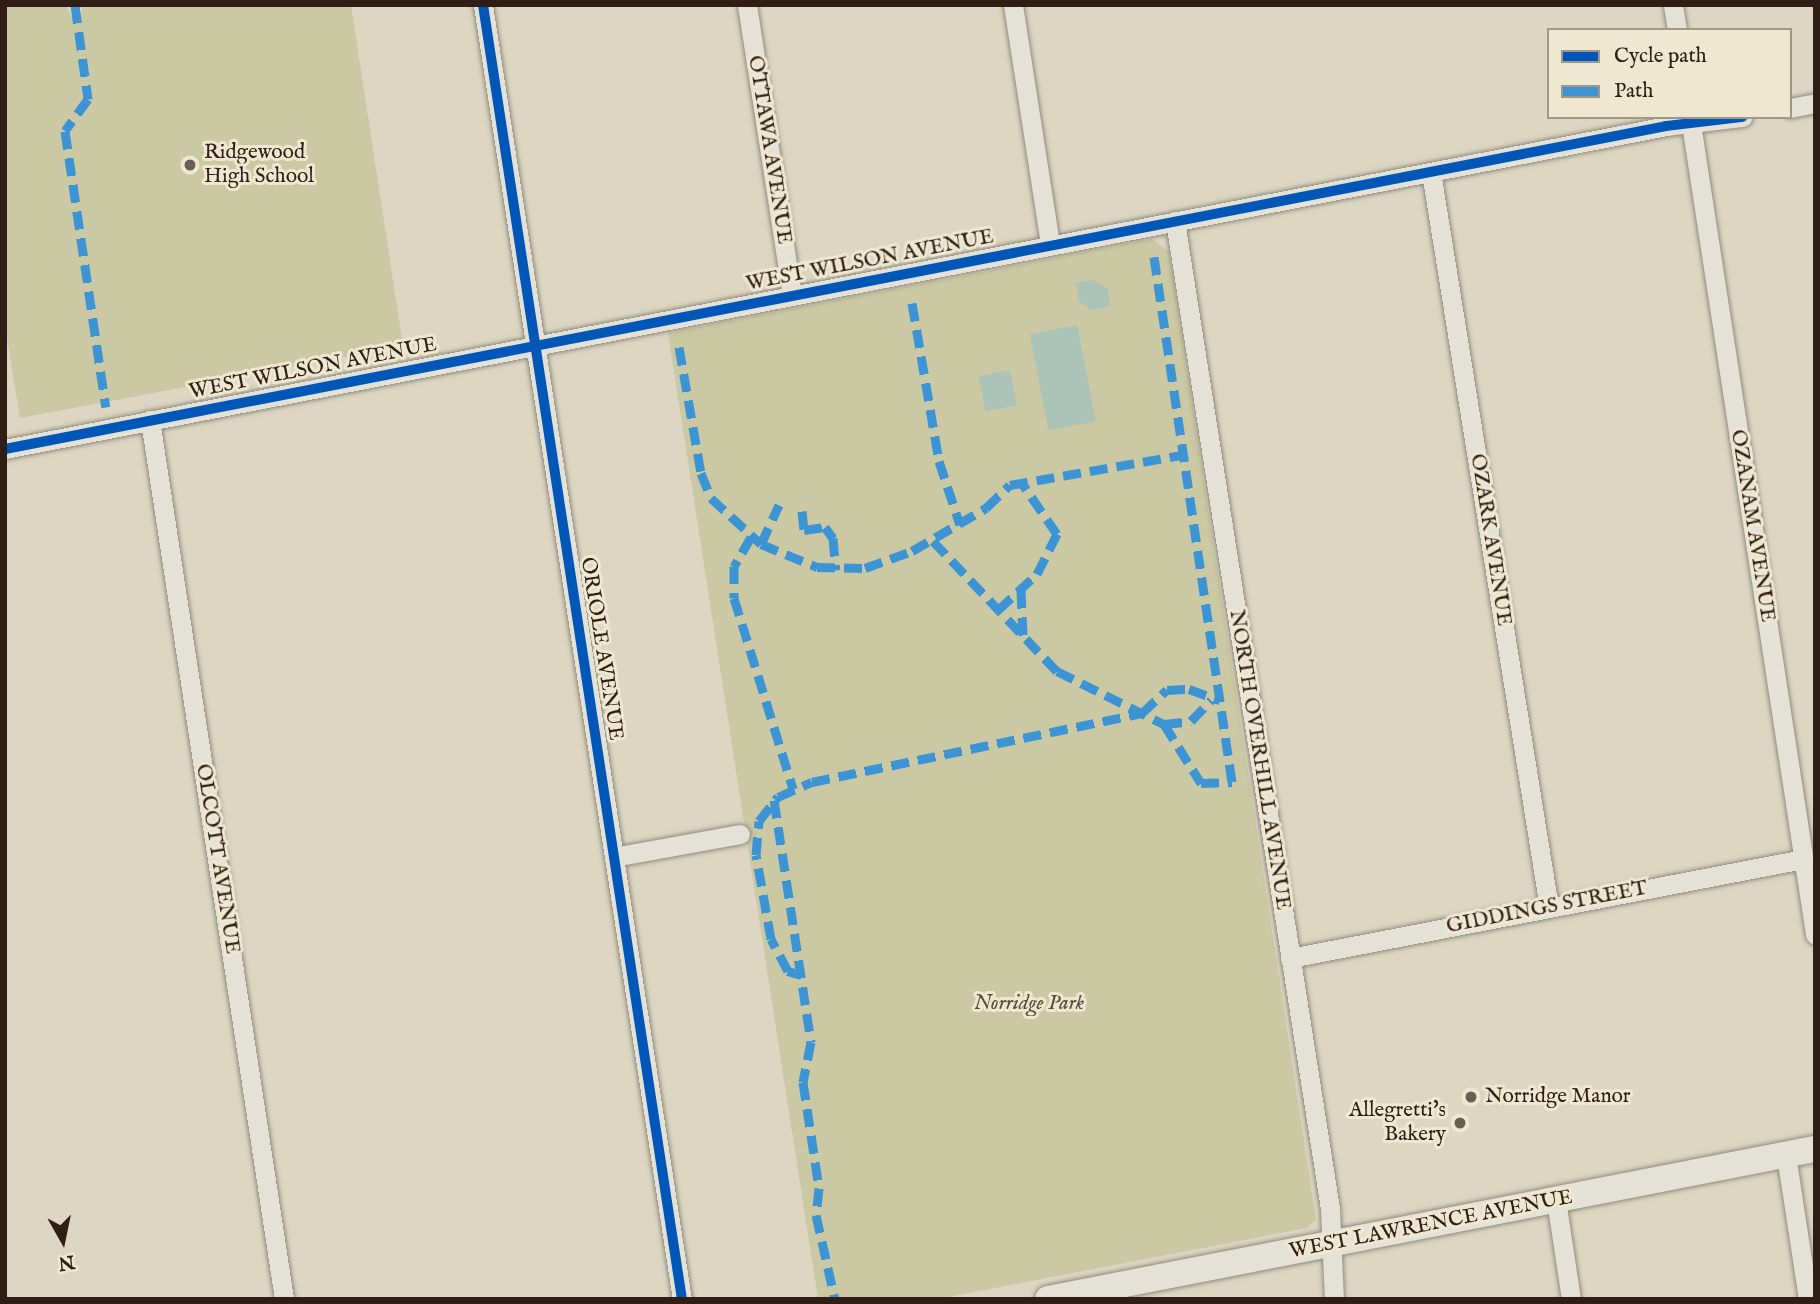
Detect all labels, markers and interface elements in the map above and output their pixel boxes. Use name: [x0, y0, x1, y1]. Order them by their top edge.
legend: [1547, 28, 1792, 119]
text: Cycle path: [1614, 43, 1707, 70]
street label: OTTAWA AVENUE: [742, 54, 796, 246]
text: Path: [1614, 78, 1653, 105]
place label: Ridgewood High School: [204, 140, 314, 190]
marker: Ridgewood High School: [182, 157, 198, 173]
street label: WEST WILSON AVENUE: [744, 225, 996, 297]
street label: WEST WILSON AVENUE: [187, 333, 439, 405]
street label: OZANAM AVENUE: [1724, 428, 1780, 624]
street label: OZARK AVENUE: [1464, 452, 1516, 628]
street label: ORIOLE AVENUE: [574, 556, 628, 742]
street label: NORTH OVERHILL AVENUE: [1223, 608, 1295, 912]
street label: OLCOTT AVENUE: [190, 762, 244, 956]
street label: GIDDINGS STREET: [1444, 876, 1650, 940]
park label: Norridge Park: [974, 991, 1084, 1017]
place label: Norridge Manor: [1485, 1084, 1631, 1110]
marker: Norridge Manor: [1463, 1089, 1479, 1105]
place label: Allegretti's Bakery: [1349, 1098, 1446, 1148]
marker: Allegretti's Bakery: [1452, 1115, 1468, 1131]
street label: WEST LAWRENCE AVENUE: [1287, 1185, 1575, 1265]
north arrow: [28, 1206, 98, 1276]
text: N: [56, 1249, 76, 1275]

